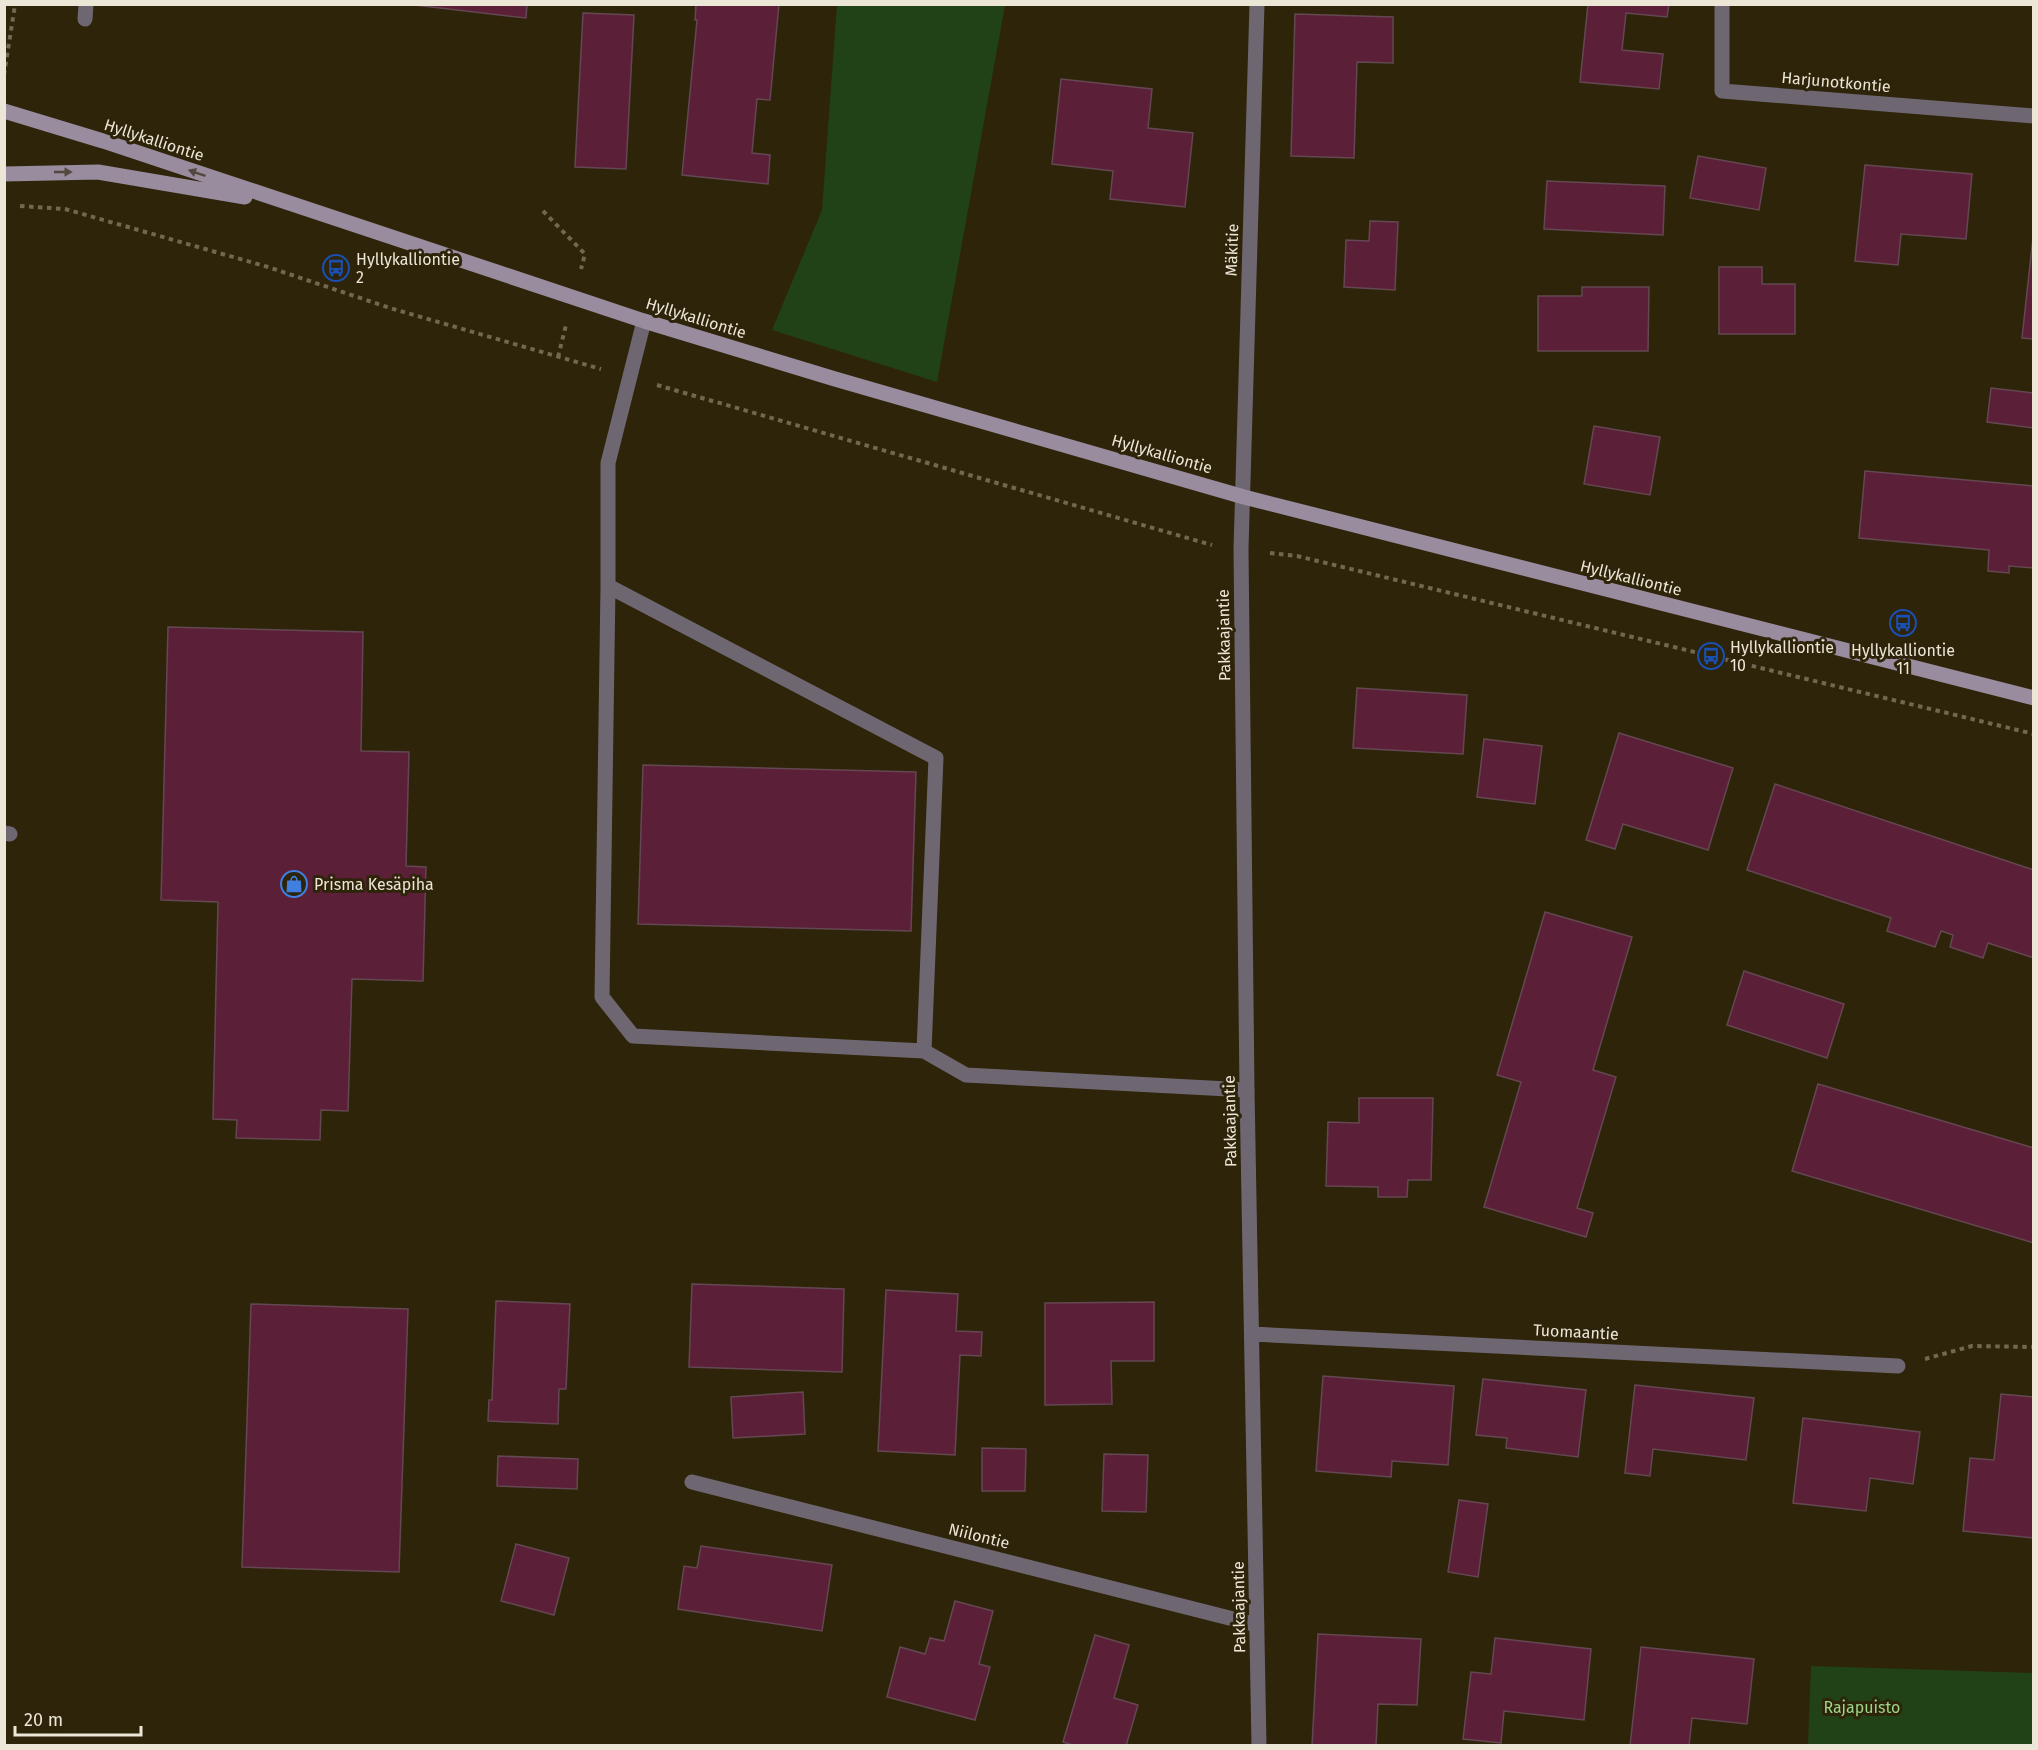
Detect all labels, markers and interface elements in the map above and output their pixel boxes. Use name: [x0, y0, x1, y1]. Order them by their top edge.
street label: Harjunotkontie: [1781, 68, 1891, 96]
street label: Hyllykalliontie: [102, 115, 206, 165]
one-way arrow: [188, 167, 206, 177]
one-way arrow: [53, 168, 72, 177]
street label: Mäkitie: [1222, 223, 1242, 277]
place label: Hyllykalliontie 2: [356, 250, 460, 287]
bus stop icon: Hyllykalliontie 2: [321, 253, 351, 283]
street label: Hyllykalliontie: [644, 294, 748, 342]
street label: Hyllykalliontie: [1109, 431, 1215, 477]
street label: Hyllykalliontie: [1578, 556, 1684, 600]
street label: Pakkaajantie: [1214, 589, 1234, 681]
bus stop icon: Hyllykalliontie 11: [1888, 608, 1918, 638]
place label: Hyllykalliontie 10: [1730, 638, 1834, 675]
bus stop icon: Hyllykalliontie 10: [1696, 641, 1726, 671]
place label: Hyllykalliontie 11: [1851, 641, 1955, 678]
shop icon: Prisma Kesäpiha: [279, 869, 309, 899]
place label: Prisma Kesäpiha: [314, 875, 434, 894]
street label: Pakkaajantie: [1220, 1075, 1240, 1167]
street label: Tuomaantie: [1533, 1320, 1619, 1344]
street label: Niilontie: [946, 1519, 1012, 1553]
street label: Pakkaajantie: [1229, 1561, 1249, 1653]
park label: Rajapuisto: [1824, 1698, 1900, 1717]
scale bar: [15, 1699, 141, 1737]
text: 20 m: [24, 1709, 63, 1731]

